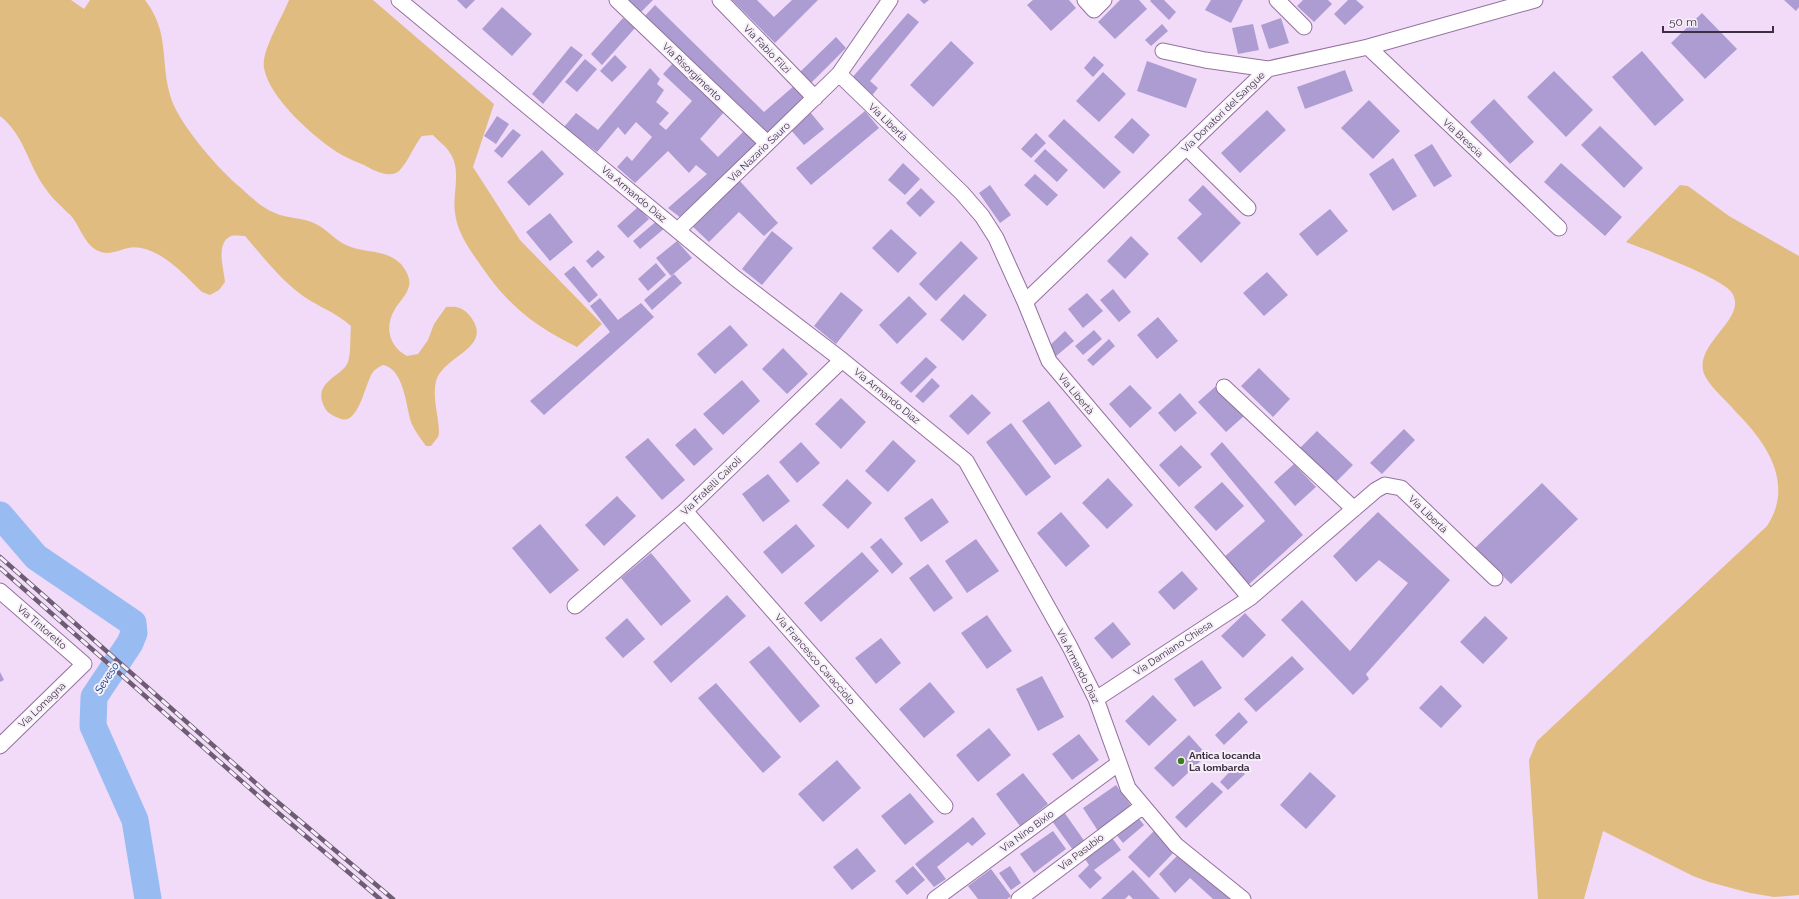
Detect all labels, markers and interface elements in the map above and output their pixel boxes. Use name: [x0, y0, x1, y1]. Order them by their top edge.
scale bar: [1663, 8, 1773, 34]
text: 50 m: [1669, 15, 1697, 29]
street label: Via Fabio Filzi: [741, 23, 793, 75]
street label: Via Risorgimento: [660, 41, 724, 103]
street label: Via Donatori del Sangue: [1179, 69, 1267, 155]
street label: Via Libertà: [866, 101, 910, 143]
street label: Via Brescia: [1441, 117, 1485, 159]
street label: Via Nazario Sauro: [726, 120, 792, 184]
street label: Via Armando Diaz: [599, 163, 669, 225]
street label: Via Armando Diaz: [852, 366, 922, 426]
street label: Via Libertà: [1056, 372, 1096, 416]
street label: Via Fratelli Cairoli: [679, 454, 743, 518]
street label: Via Libertà: [1406, 493, 1450, 535]
street label: Via Tintoretto: [15, 603, 69, 651]
street label: Via Francesco Caracciolo: [773, 612, 857, 707]
street label: Via Damiano Chiesa: [1132, 618, 1214, 678]
street label: Via Armando Diaz: [1055, 627, 1102, 705]
water label: Seveso: [92, 660, 122, 697]
street label: Via Lomagna: [16, 680, 68, 730]
place label: Antica locanda La lombarda: [1189, 750, 1261, 773]
marker: Antica locanda La lombarda: [1176, 756, 1186, 766]
street label: Via Nino Bixio: [998, 808, 1056, 854]
street label: Via Pasubio: [1056, 831, 1106, 873]

